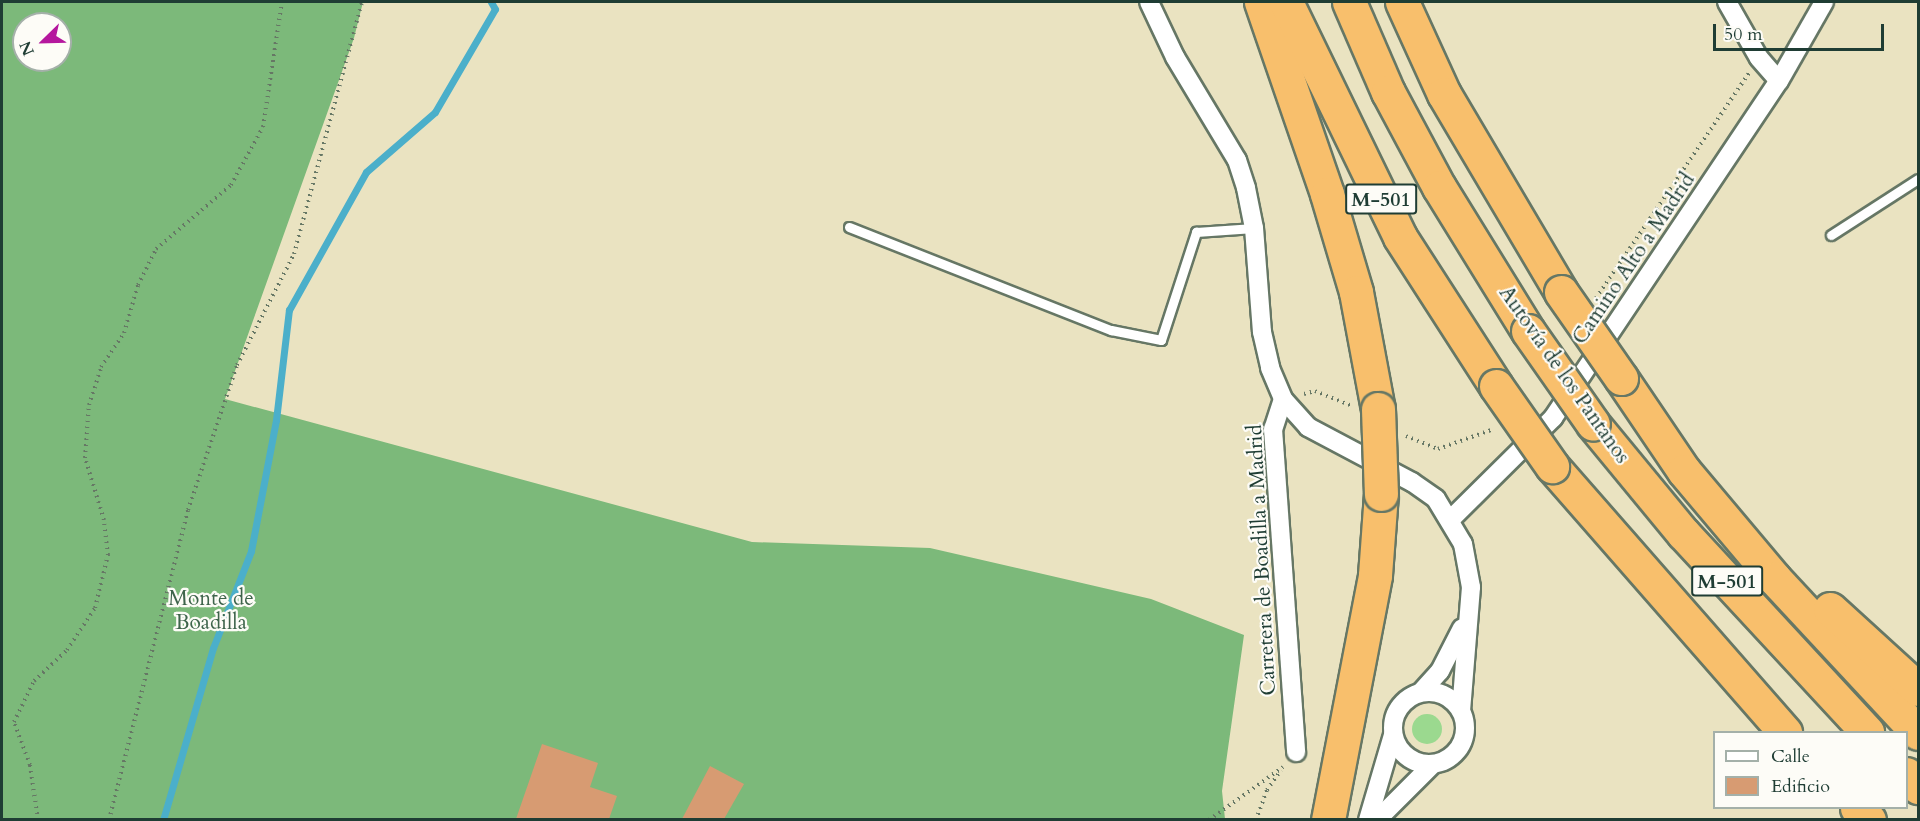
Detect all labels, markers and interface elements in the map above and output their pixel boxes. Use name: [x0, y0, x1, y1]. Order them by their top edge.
north arrow: [12, 12, 72, 72]
scale bar: [1716, 12, 1887, 50]
text: 50 m: [1724, 22, 1763, 47]
text: N: [14, 38, 40, 59]
street label: Camino Alto a Madrid: [1567, 169, 1701, 349]
road number: M-501: [1345, 182, 1417, 216]
street label: Autovía de los Pantanos: [1493, 281, 1635, 469]
street label: Carretera de Boadilla a Madrid: [1242, 424, 1282, 696]
road number: M-501: [1691, 564, 1763, 598]
park label: Monte de Boadilla: [168, 586, 254, 636]
legend: [1713, 731, 1908, 809]
text: Calle: [1771, 744, 1810, 769]
text: Edificio: [1771, 774, 1830, 799]

